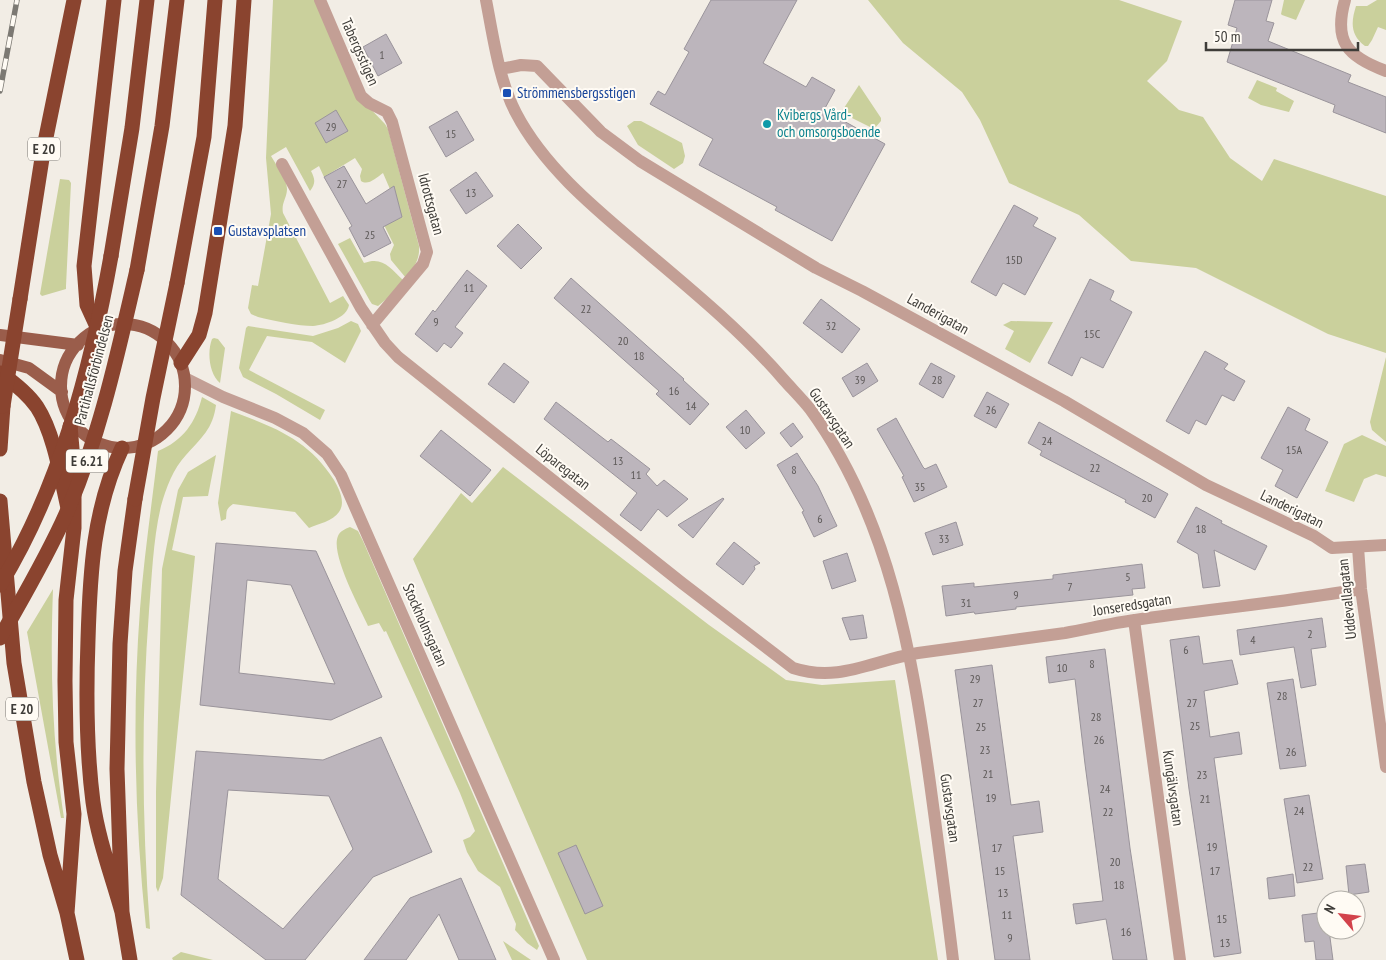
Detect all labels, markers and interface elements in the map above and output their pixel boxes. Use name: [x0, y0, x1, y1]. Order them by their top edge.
street label: Tabergsstigen: [337, 15, 384, 88]
scale bar: [1206, 20, 1358, 52]
text: 50 m: [1214, 27, 1240, 46]
house number: 1: [379, 47, 385, 62]
place label: Strömmensbergsstigen: [517, 83, 636, 102]
marker: Strömmensbergsstigen: [501, 87, 513, 99]
place label: Kvibergs Vård- och omsorgsboende: [777, 105, 881, 141]
marker: Kvibergs Vård- och omsorgsboende: [761, 118, 773, 130]
house number: 29: [326, 119, 336, 134]
house number: 15: [446, 126, 456, 141]
road number: E 20: [28, 138, 60, 160]
street label: Idrottsgatan: [414, 171, 449, 237]
house number: 27: [337, 176, 347, 191]
house number: 13: [466, 185, 476, 200]
place label: Gustavsplatsen: [228, 221, 306, 240]
marker: Gustavsplatsen: [212, 225, 224, 237]
house number: 25: [365, 227, 375, 242]
house number: 15D: [1005, 252, 1023, 267]
house number: 11: [464, 280, 474, 295]
street label: Landerigatan: [904, 289, 973, 338]
house number: 22: [581, 301, 591, 316]
street label: Partihallsförbindelsen: [70, 313, 117, 427]
house number: 9: [433, 314, 439, 329]
house number: 32: [826, 318, 836, 333]
house number: 15C: [1084, 326, 1101, 341]
house number: 20: [618, 333, 628, 348]
house number: 18: [634, 348, 644, 363]
house number: 39: [855, 372, 865, 387]
house number: 28: [932, 372, 942, 387]
house number: 16: [669, 383, 679, 398]
street label: Gustavsgatan: [805, 384, 860, 452]
house number: 14: [686, 398, 697, 413]
house number: 26: [986, 402, 996, 417]
house number: 10: [740, 422, 750, 437]
house number: 24: [1042, 433, 1053, 448]
street label: Löparegatan: [532, 439, 594, 494]
house number: 15A: [1286, 442, 1303, 457]
road number: E 6.21: [66, 450, 108, 472]
house number: 13: [613, 453, 623, 468]
house number: 22: [1090, 460, 1100, 475]
house number: 8: [791, 462, 797, 477]
house number: 11: [631, 467, 641, 482]
house number: 35: [915, 479, 925, 494]
street label: Landerigatan: [1258, 485, 1327, 532]
house number: 20: [1142, 490, 1152, 505]
house number: 6: [817, 511, 823, 526]
house number: 18: [1196, 521, 1206, 536]
house number: 33: [939, 531, 949, 546]
street label: Uddevallagatan: [1333, 558, 1360, 640]
house number: 5: [1125, 569, 1131, 584]
house number: 7: [1067, 579, 1073, 594]
street label: Stockholmsgatan: [399, 580, 452, 669]
house number: 9: [1013, 587, 1019, 602]
street label: Jonseredsgatan: [1090, 589, 1172, 620]
house number: 31: [961, 595, 971, 610]
house number: 2: [1307, 626, 1313, 641]
house number: 4: [1250, 632, 1256, 647]
house number: 6: [1183, 642, 1189, 657]
house number: 8: [1089, 656, 1095, 671]
house number: 10: [1057, 660, 1067, 675]
house number: 29: [970, 671, 980, 686]
house number: 28: [1277, 688, 1287, 703]
house number: 27: [973, 695, 983, 710]
house number: 27: [1187, 695, 1197, 710]
road number: E 20: [6, 698, 38, 721]
house number: 28: [1091, 709, 1101, 724]
house number: 25: [1190, 718, 1200, 733]
house number: 25: [976, 719, 986, 734]
house number: 26: [1094, 732, 1104, 747]
house number: 23: [980, 742, 990, 757]
house number: 26: [1286, 744, 1296, 759]
street label: Kungälvsgatan: [1159, 749, 1188, 827]
house number: 21: [983, 766, 993, 781]
house number: 23: [1197, 767, 1207, 782]
street label: Gustavsgatan: [936, 772, 965, 844]
house number: 24: [1100, 781, 1111, 796]
house number: 19: [986, 790, 996, 805]
house number: 21: [1200, 791, 1210, 806]
house number: 24: [1294, 803, 1305, 818]
house number: 22: [1103, 804, 1113, 819]
house number: 19: [1207, 839, 1217, 854]
house number: 17: [992, 840, 1002, 855]
house number: 20: [1110, 854, 1120, 869]
house number: 22: [1303, 859, 1313, 874]
house number: 15: [995, 863, 1005, 878]
house number: 17: [1210, 863, 1220, 878]
house number: 18: [1114, 877, 1124, 892]
house number: 13: [998, 885, 1008, 900]
north arrow: [1316, 890, 1366, 940]
text: N: [1320, 901, 1339, 916]
house number: 11: [1002, 907, 1012, 922]
house number: 15: [1217, 911, 1227, 926]
house number: 16: [1121, 924, 1131, 939]
house number: 9: [1007, 930, 1013, 945]
house number: 13: [1220, 935, 1230, 950]

